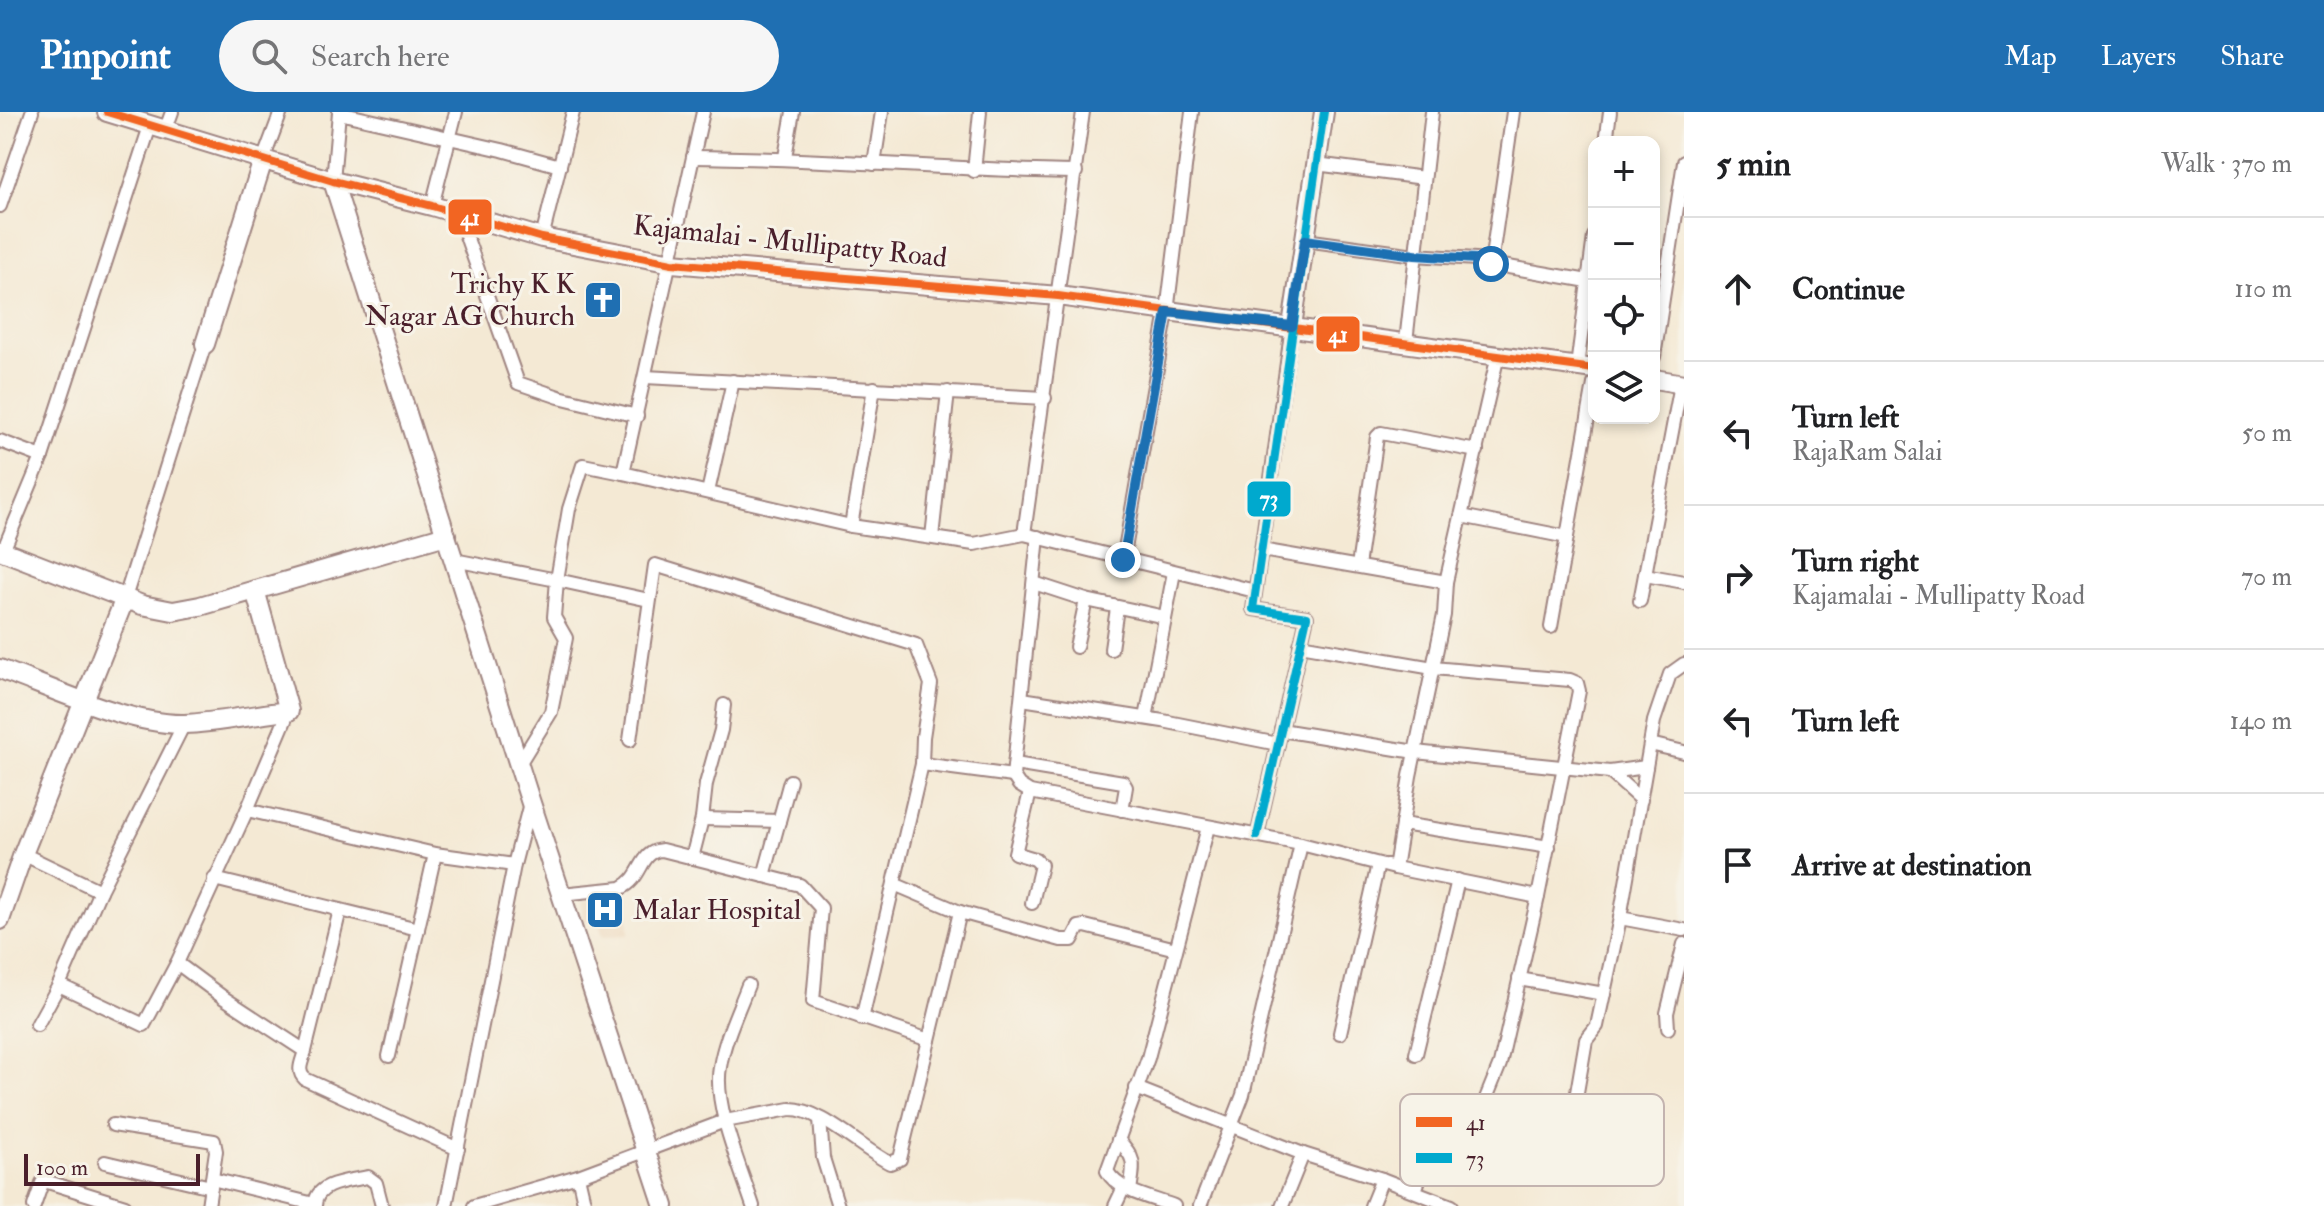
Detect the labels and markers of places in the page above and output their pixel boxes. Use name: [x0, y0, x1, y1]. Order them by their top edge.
place label: Trichy K K Nagar AG Church: [365, 267, 575, 334]
church icon: Trichy K K Nagar AG Church: [582, 279, 624, 321]
hospital icon: Malar Hospital: [584, 889, 626, 931]
place label: Malar Hospital: [633, 893, 801, 928]

